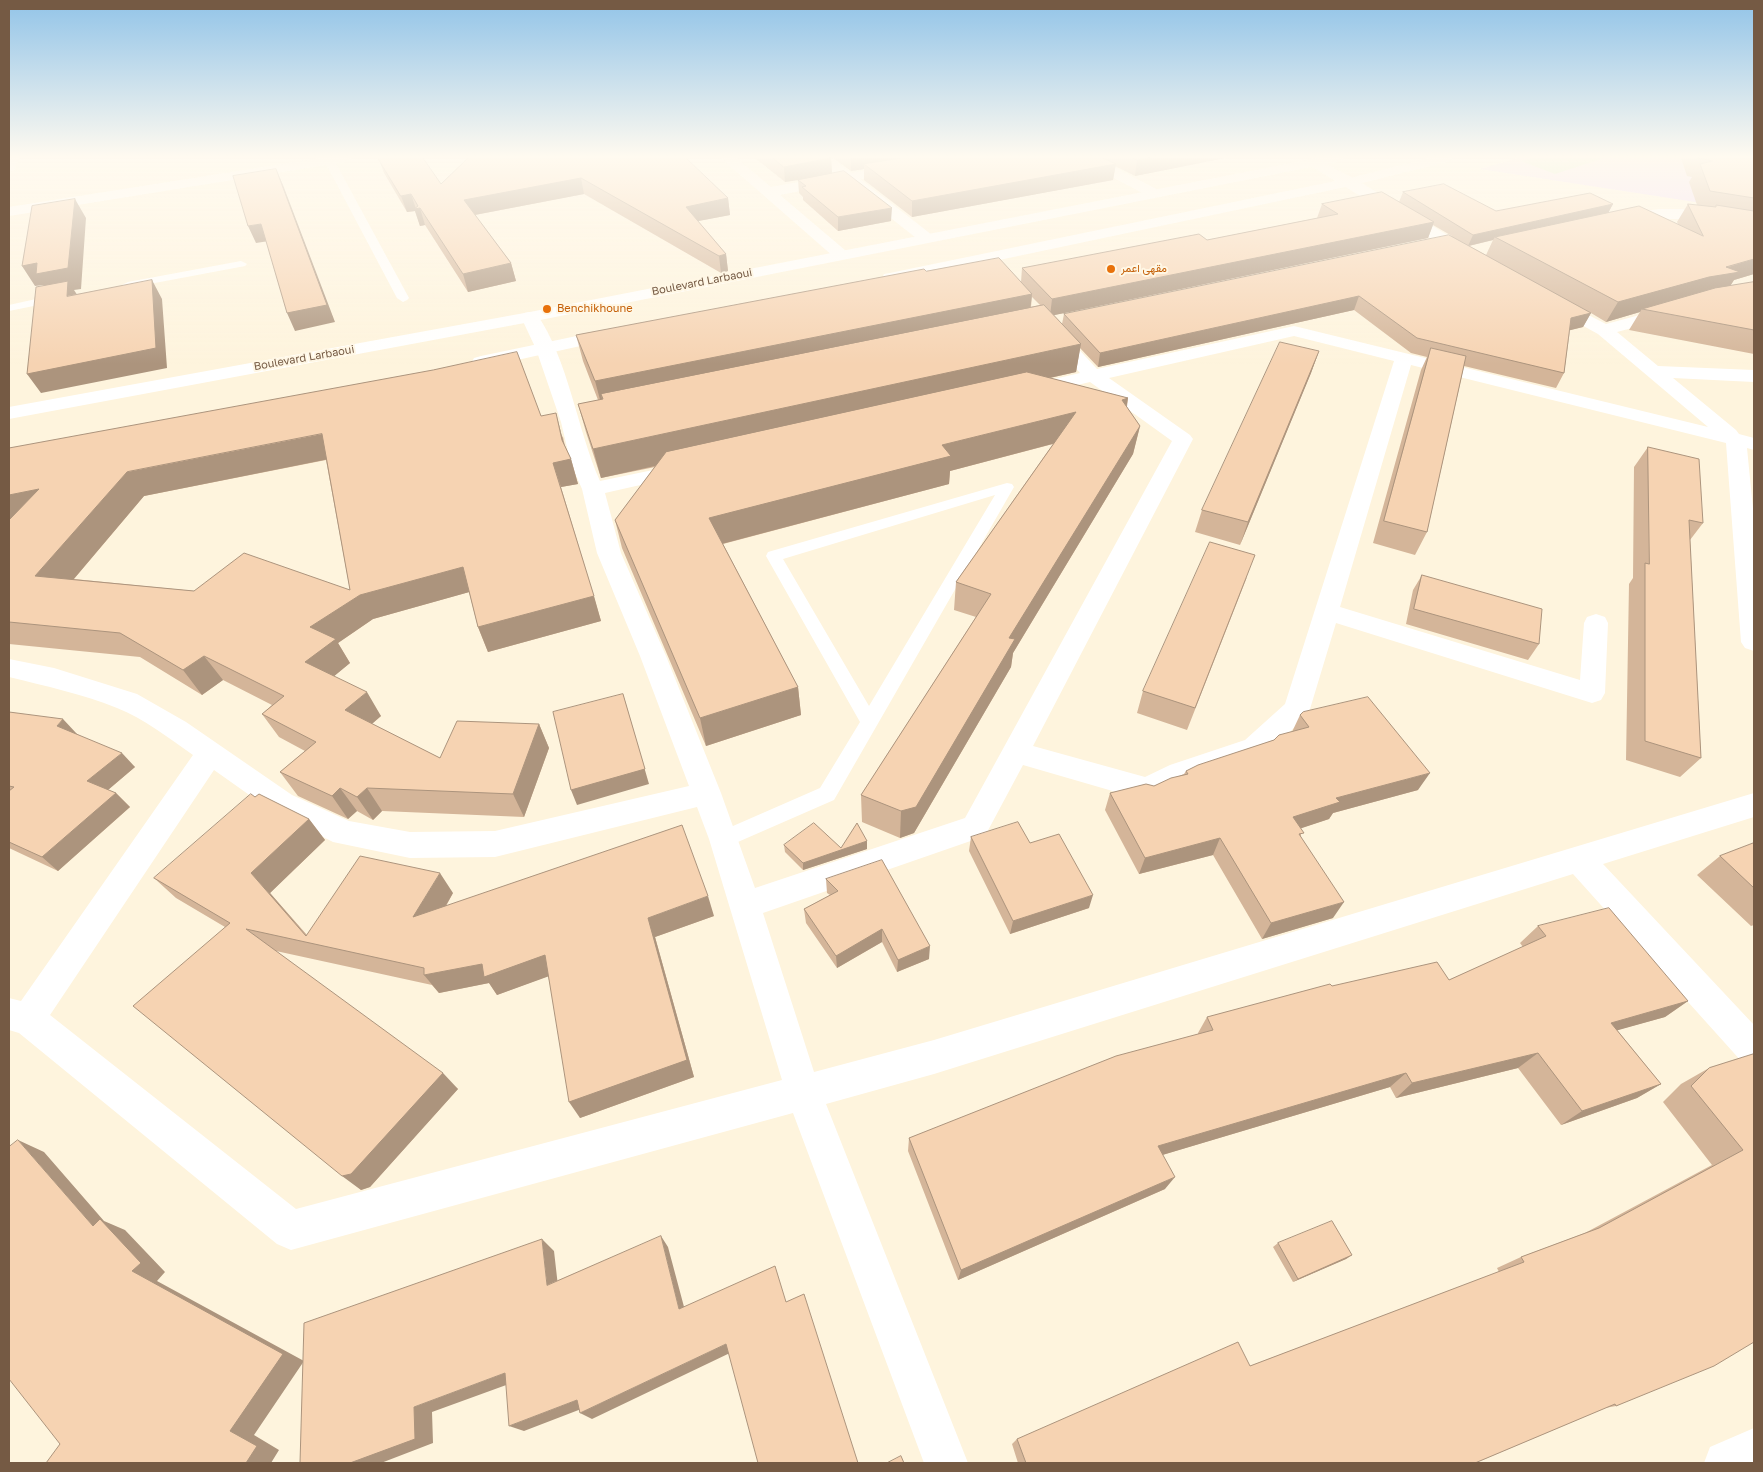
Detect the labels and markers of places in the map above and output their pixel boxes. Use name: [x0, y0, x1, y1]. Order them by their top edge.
place label: مقهى اعمر: [1121, 262, 1167, 276]
marker: مقهى اعمر: [1105, 263, 1117, 275]
place label: Benchikhoune: [557, 302, 633, 316]
marker: Benchikhoune: [541, 303, 553, 315]

